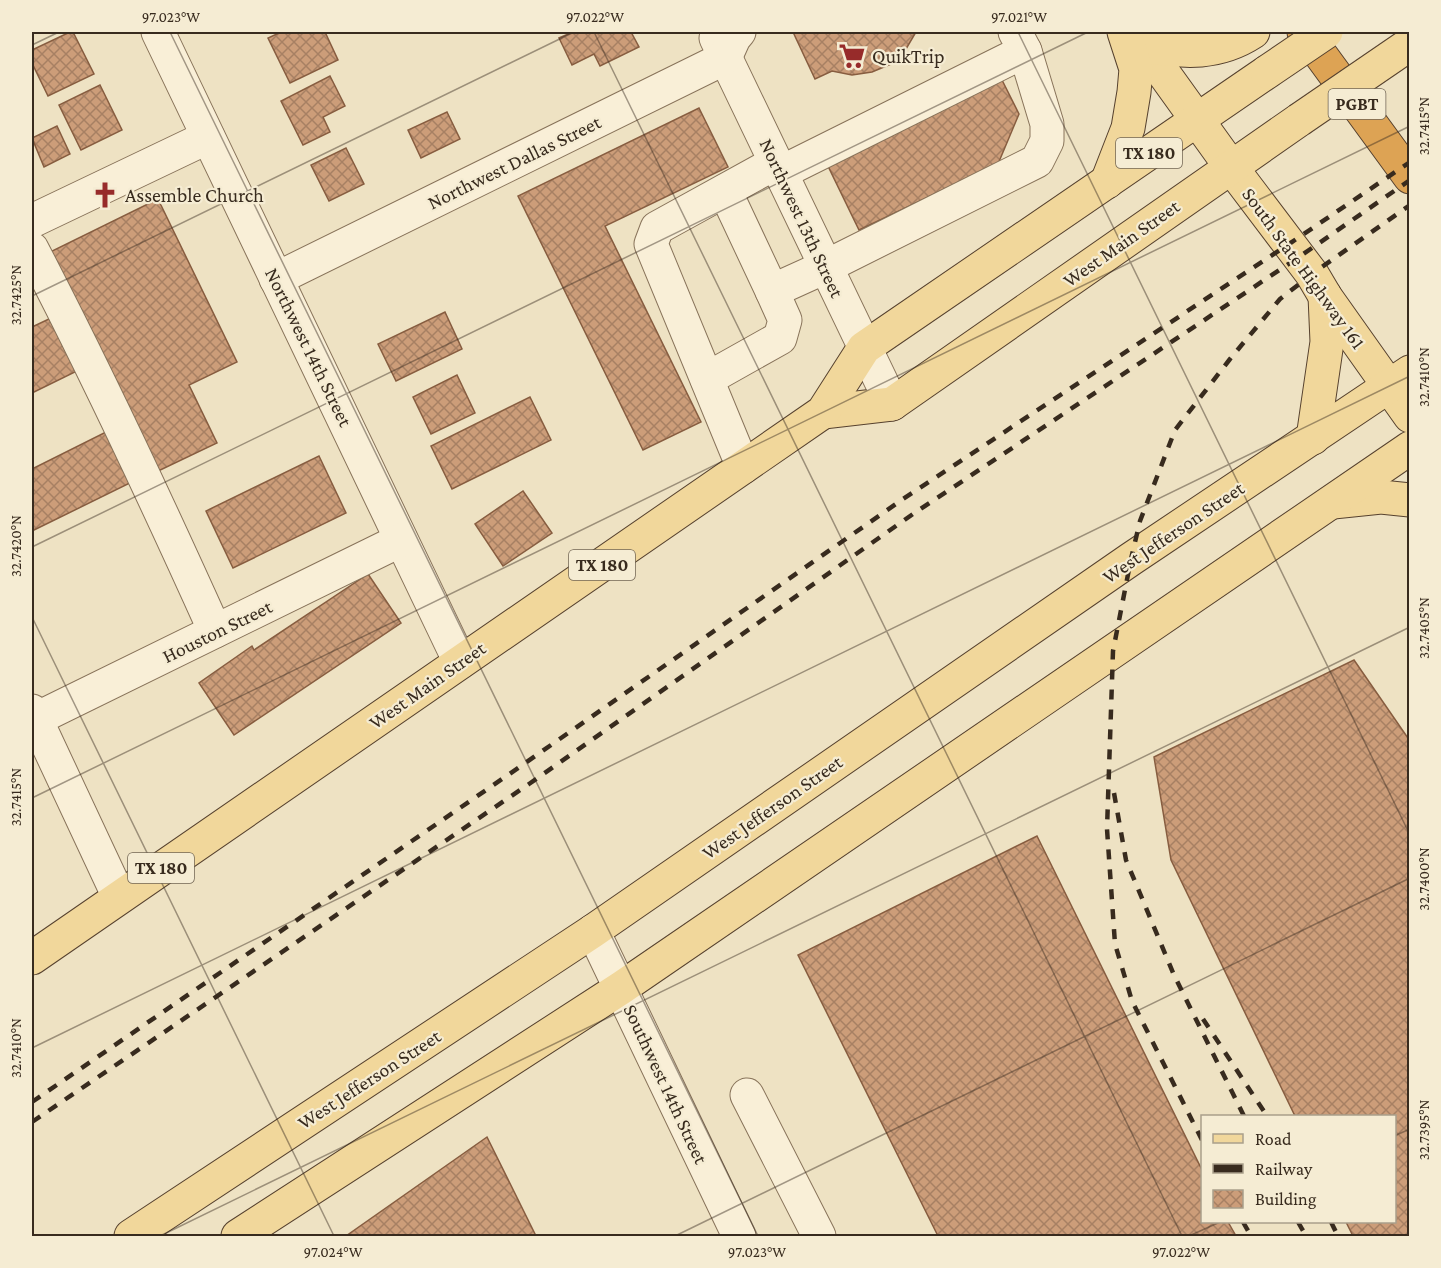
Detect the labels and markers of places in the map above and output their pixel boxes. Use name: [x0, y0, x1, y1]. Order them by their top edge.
supermarket icon: QuikTrip: [837, 41, 867, 71]
place label: QuikTrip: [872, 45, 945, 68]
church icon: Assemble Church: [90, 180, 120, 210]
place label: Assemble Church: [125, 184, 264, 206]

